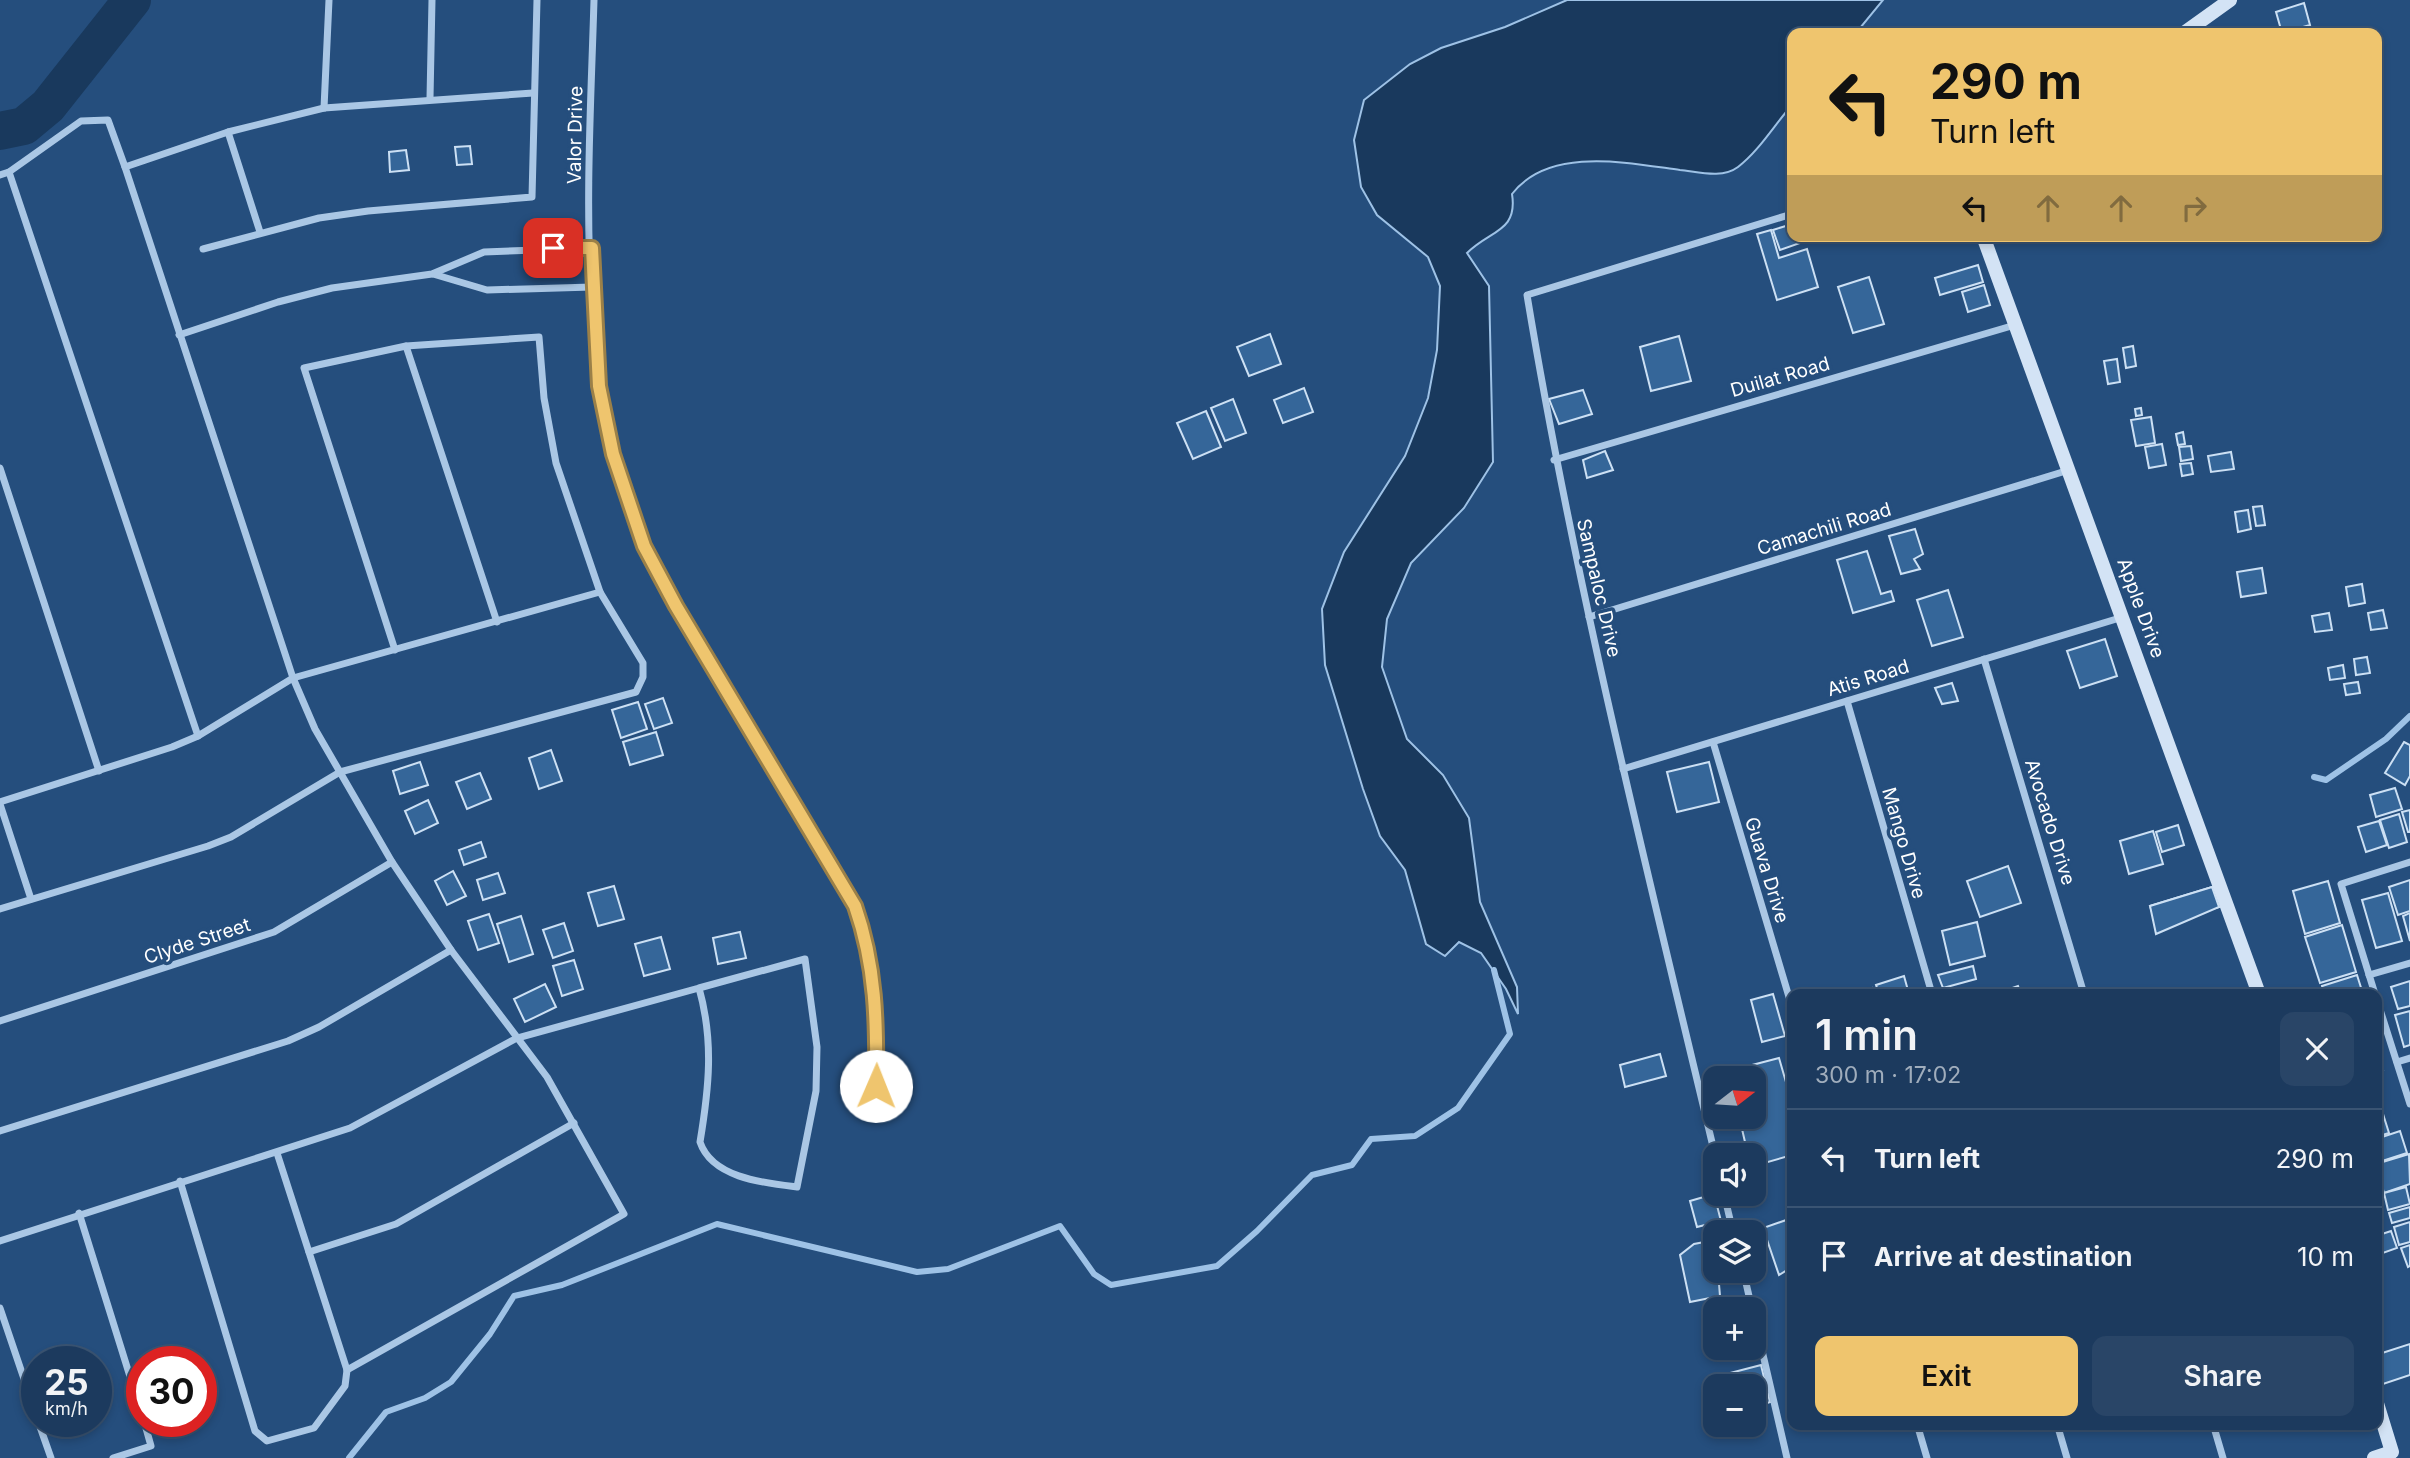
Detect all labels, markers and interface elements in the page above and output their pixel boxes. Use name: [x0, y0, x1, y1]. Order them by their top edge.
text: 290 m: [1930, 52, 2082, 111]
icon: left: [1815, 56, 1906, 147]
street label: Valor Drive: [563, 86, 587, 184]
text: Turn left: [1930, 112, 2055, 151]
icon: left: [1956, 189, 1994, 227]
icon: ahead: [2029, 189, 2067, 227]
icon: ahead: [2102, 189, 2140, 227]
icon: right: [2175, 189, 2213, 227]
pin: [523, 218, 583, 278]
icon: arrive: [534, 229, 572, 267]
street label: Duilat Road: [1728, 352, 1832, 402]
street label: Camachili Road: [1754, 498, 1894, 560]
street label: Sampaloc Drive: [1572, 517, 1626, 659]
street label: Apple Drive: [2112, 555, 2170, 661]
street label: Atis Road: [1824, 655, 1912, 701]
street label: Avocado Drive: [2020, 756, 2080, 888]
street label: Mango Drive: [1877, 785, 1931, 901]
street label: Guava Drive: [1740, 814, 1794, 926]
street label: Clyde Street: [141, 913, 253, 969]
text: 1 min: [1815, 1009, 1918, 1060]
button: close: [2280, 1012, 2354, 1086]
position arrow: [839, 1049, 913, 1123]
text: 300 m · 17:02: [1815, 1061, 1961, 1089]
north arrow: [1703, 1066, 1766, 1129]
map controls: [1703, 1066, 1766, 1437]
icon: left: [1815, 1139, 1853, 1177]
button: sound: [1703, 1143, 1766, 1206]
text: Turn left: [1874, 1143, 1980, 1174]
text: 290 m: [2276, 1143, 2354, 1174]
button: layers: [1703, 1220, 1766, 1283]
icon: arrive: [1815, 1237, 1853, 1275]
text: Arrive at destination: [1874, 1241, 2133, 1272]
text: 10 m: [2297, 1241, 2354, 1272]
button: +: [1703, 1297, 1766, 1360]
button: Exit: [1815, 1336, 2078, 1416]
button: Share: [2092, 1336, 2354, 1416]
speed limit sign: 30: [126, 1346, 217, 1437]
text: 25: [44, 1361, 89, 1403]
button: −: [1703, 1374, 1766, 1437]
text: km/h: [45, 1398, 88, 1419]

